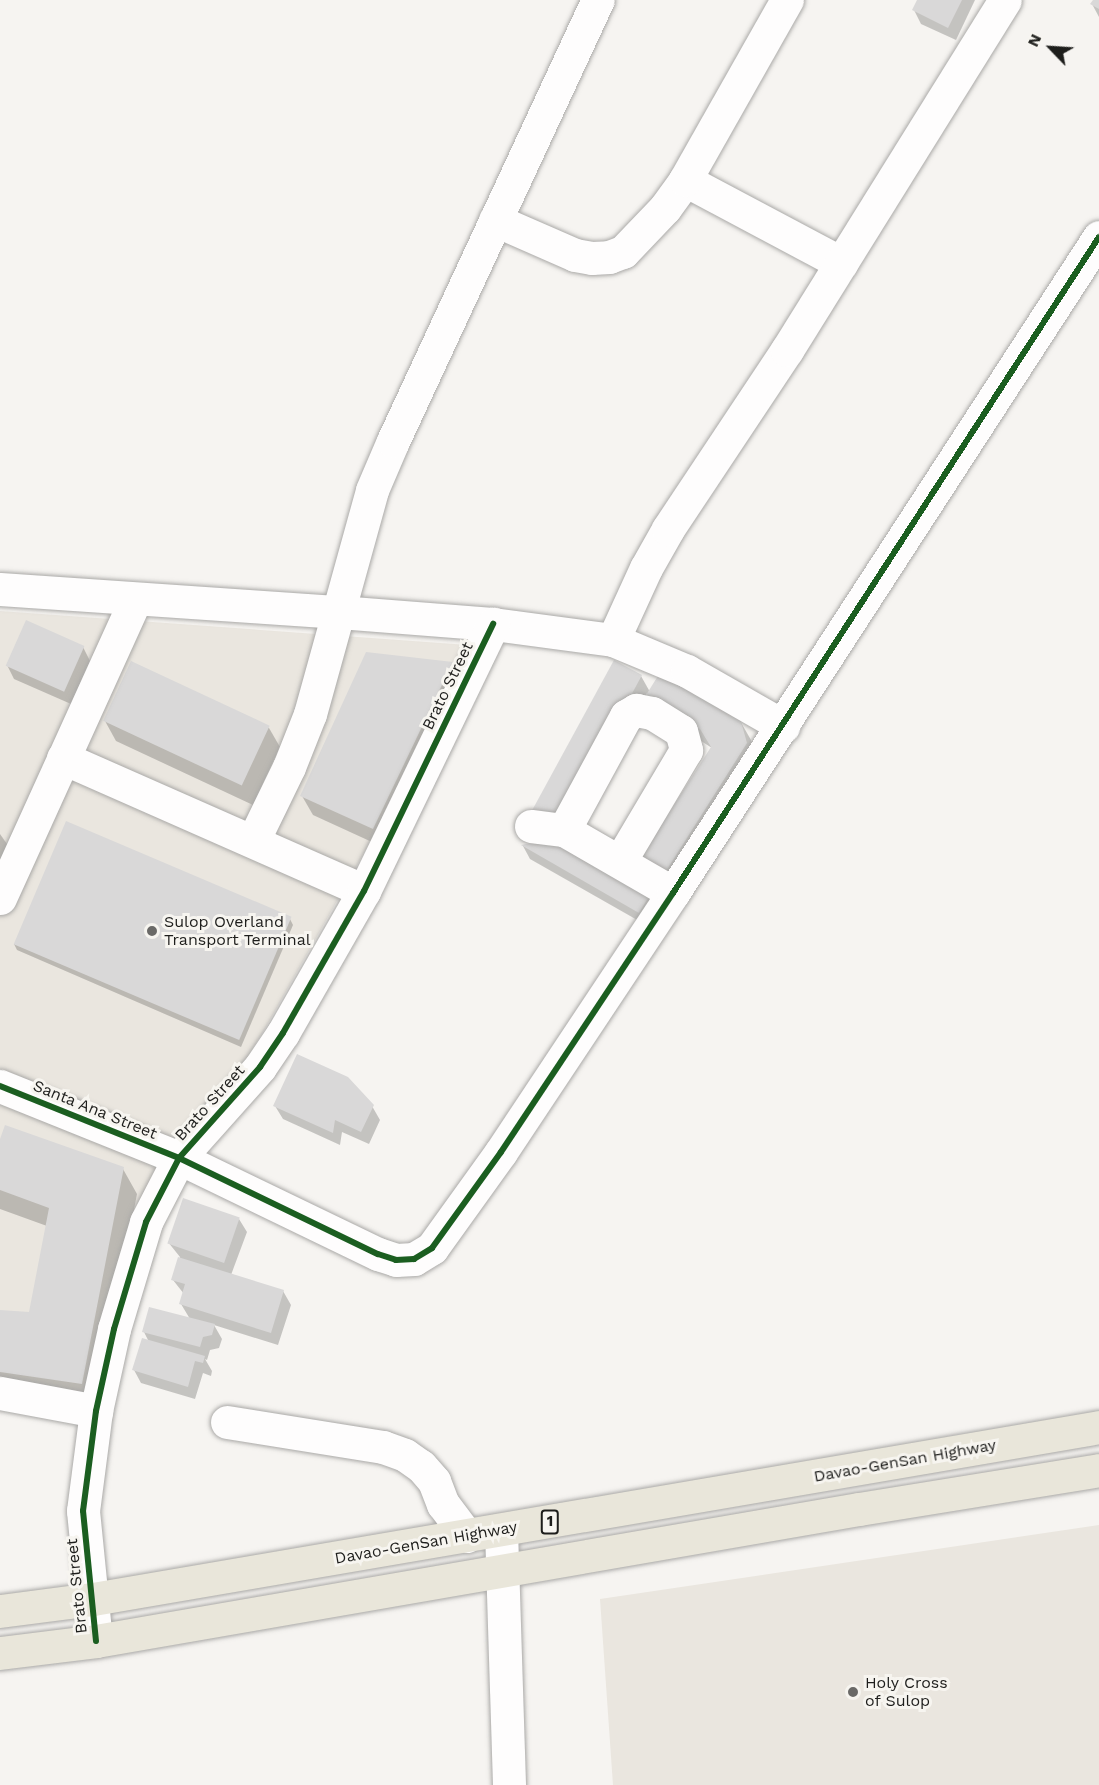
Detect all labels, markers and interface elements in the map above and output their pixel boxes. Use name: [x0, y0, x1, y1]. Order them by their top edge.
north arrow: [1021, 18, 1081, 78]
text: N: [1023, 31, 1045, 50]
street label: Brato Street: [418, 639, 478, 733]
place label: Sulop Overland Transport Terminal: [164, 912, 311, 950]
marker: Sulop Overland Transport Terminal: [145, 924, 159, 938]
street label: Brato Street: [171, 1061, 249, 1145]
street label: Santa Ana Street: [30, 1076, 160, 1144]
street label: Davao-GenSan Highway: [812, 1435, 998, 1487]
road number: 1: [540, 1510, 560, 1534]
street label: Davao-GenSan Highway: [333, 1517, 519, 1569]
street label: Brato Street: [62, 1538, 92, 1634]
place label: Holy Cross of Sulop: [865, 1673, 948, 1711]
marker: Holy Cross of Sulop: [846, 1685, 860, 1699]

